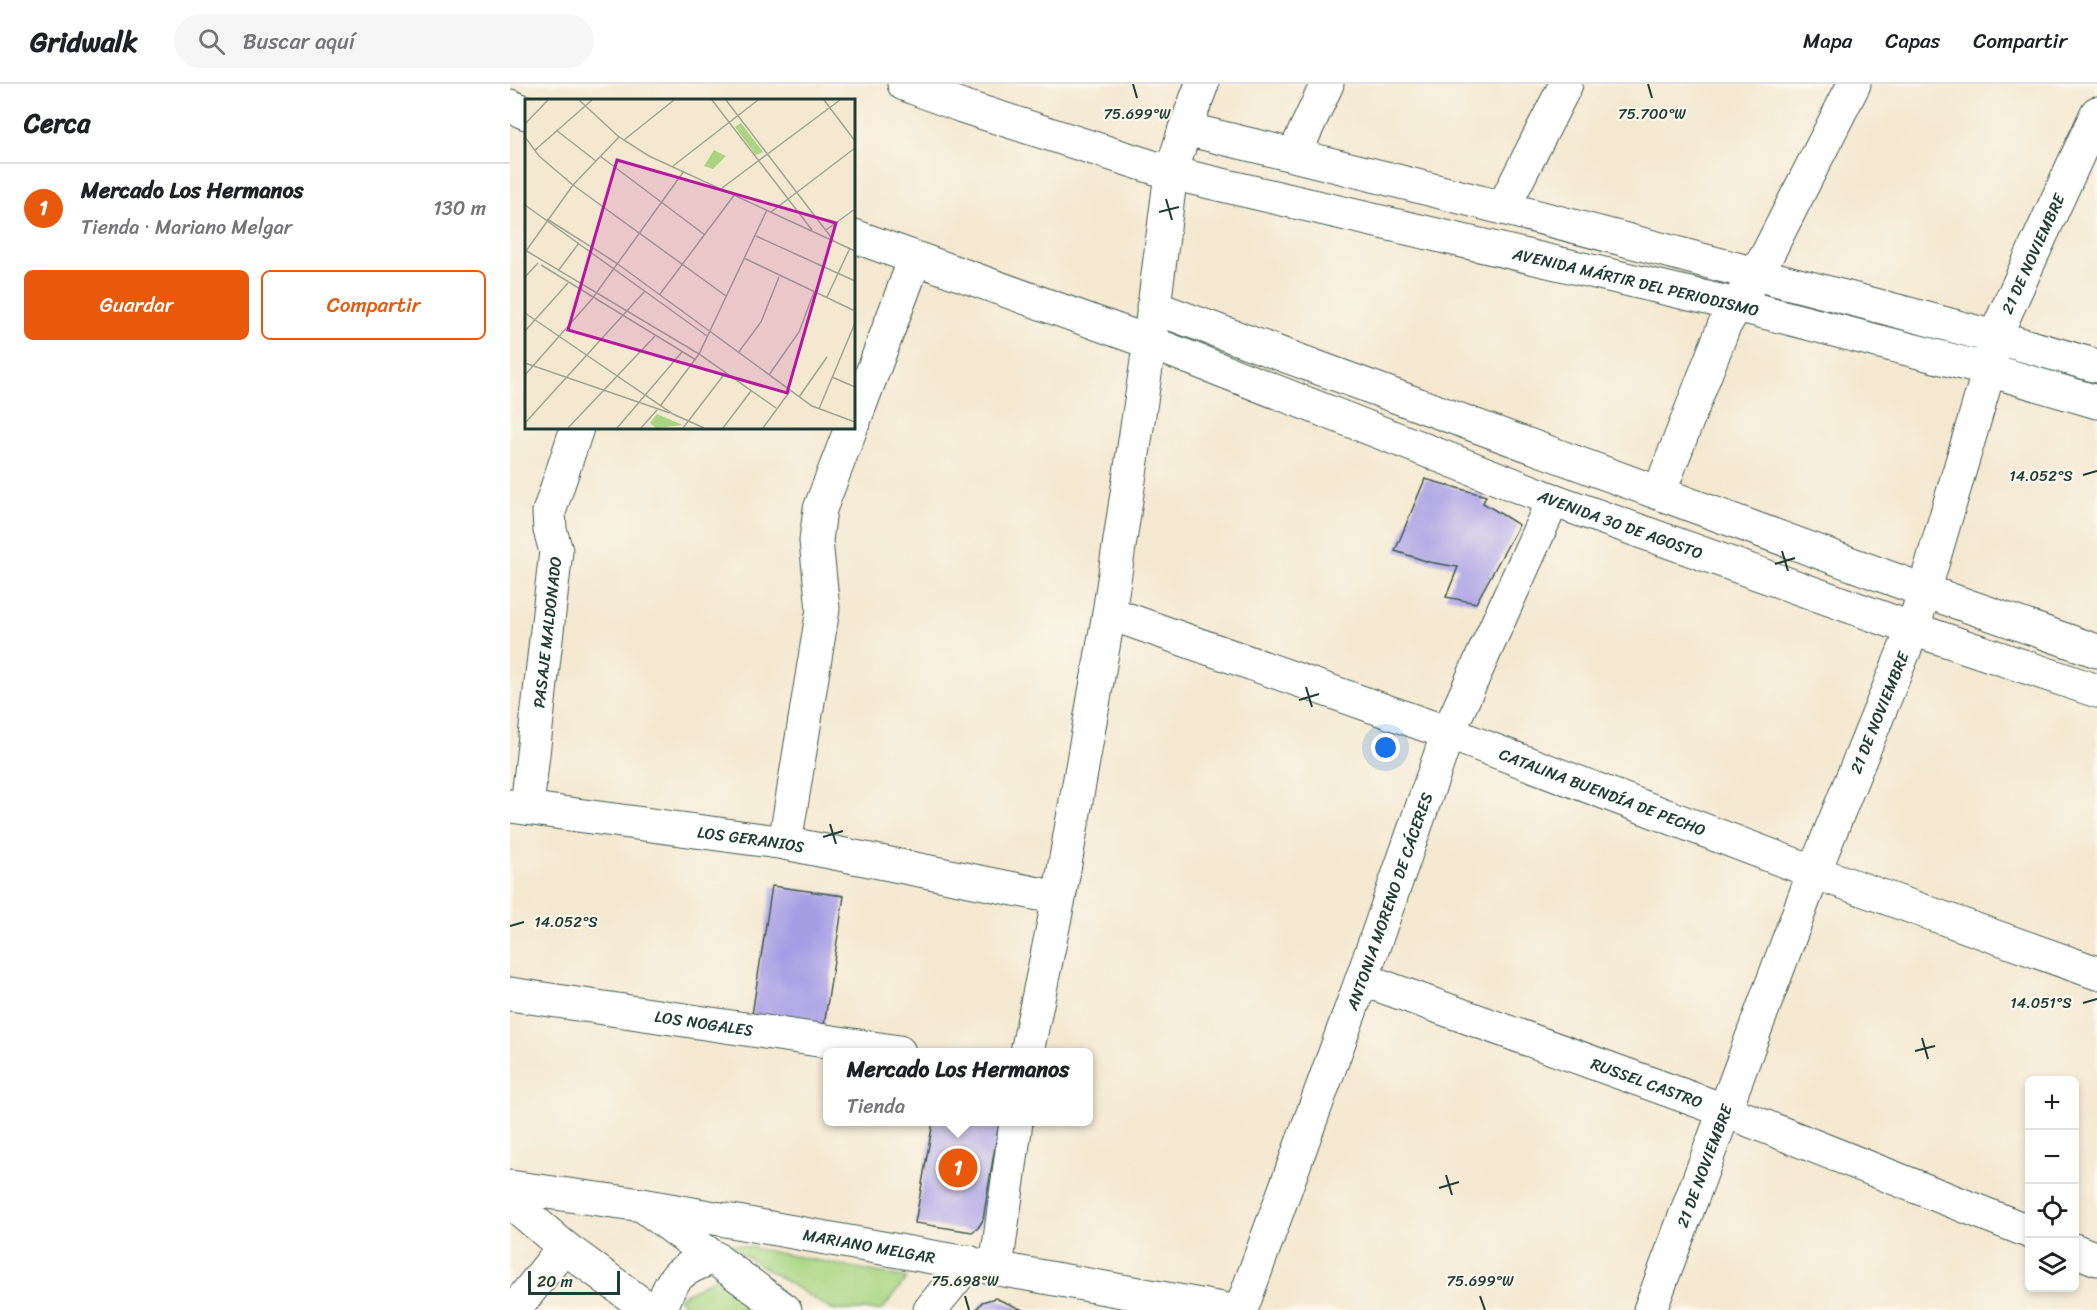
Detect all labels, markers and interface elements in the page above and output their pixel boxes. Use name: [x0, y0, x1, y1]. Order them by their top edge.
search box: [174, 14, 594, 68]
text: Gridwalk: [30, 17, 138, 66]
text: Buscar aquí: [243, 22, 355, 61]
text: Mapa: [1803, 22, 1852, 60]
text: Capas: [1885, 22, 1940, 60]
text: Compartir: [1973, 22, 2067, 60]
icon: search: [195, 25, 228, 58]
inset map: [525, 99, 855, 429]
text: Cerca: [24, 100, 90, 146]
text: 75.699°W: [1103, 101, 1171, 127]
text: 75.700°W: [1618, 101, 1686, 127]
text: Mercado Los Hermanos: [81, 171, 304, 210]
street label: 21 DE NOVIEMBRE: [1992, 188, 2073, 319]
text: 1: [39, 191, 48, 226]
text: 130 m: [433, 191, 486, 226]
text: Tienda · Mariano Melgar: [81, 210, 292, 245]
street label: AVENIDA MÁRTIR DEL PERIODISMO: [1509, 238, 1762, 325]
button: Guardar: [24, 270, 249, 340]
button: Compartir: [261, 270, 486, 340]
text: 14.052°S: [2009, 463, 2073, 489]
street label: AVENIDA 30 DE AGOSTO: [1533, 481, 1707, 567]
street label: PASAJE MALDONADO: [524, 555, 570, 709]
street label: 21 DE NOVIEMBRE: [1841, 646, 1917, 778]
your location: [1371, 733, 1400, 762]
street label: CATALINA BUENDÍA DE PECHO: [1495, 739, 1710, 844]
street label: ANTONIA MORENO DE CÁCERES: [1337, 788, 1441, 1015]
street label: LOS GERANIOS: [696, 817, 807, 861]
text: 14.052°S: [534, 909, 598, 935]
text: 14.051°S: [2010, 990, 2072, 1016]
street label: LOS NOGALES: [653, 1001, 755, 1045]
popup: [823, 1048, 1093, 1126]
street label: RUSSEL CASTRO: [1587, 1049, 1707, 1116]
text: Mercado Los Hermanos: [847, 1050, 1069, 1089]
map controls: [2025, 1076, 2079, 1292]
button: +: [2025, 1076, 2079, 1130]
text: Tienda: [847, 1089, 905, 1124]
street label: 21 DE NOVIEMBRE: [1668, 1099, 1741, 1232]
button: −: [2025, 1130, 2079, 1184]
pin: 1: [938, 1146, 978, 1190]
button: locate: [2025, 1184, 2079, 1238]
street label: MARIANO MELGAR: [801, 1220, 938, 1272]
button: layers: [2025, 1238, 2079, 1292]
text: 20 m: [537, 1267, 573, 1296]
scale bar: [528, 1268, 620, 1296]
text: 75.698°W: [931, 1268, 999, 1294]
text: 75.699°W: [1446, 1268, 1514, 1294]

